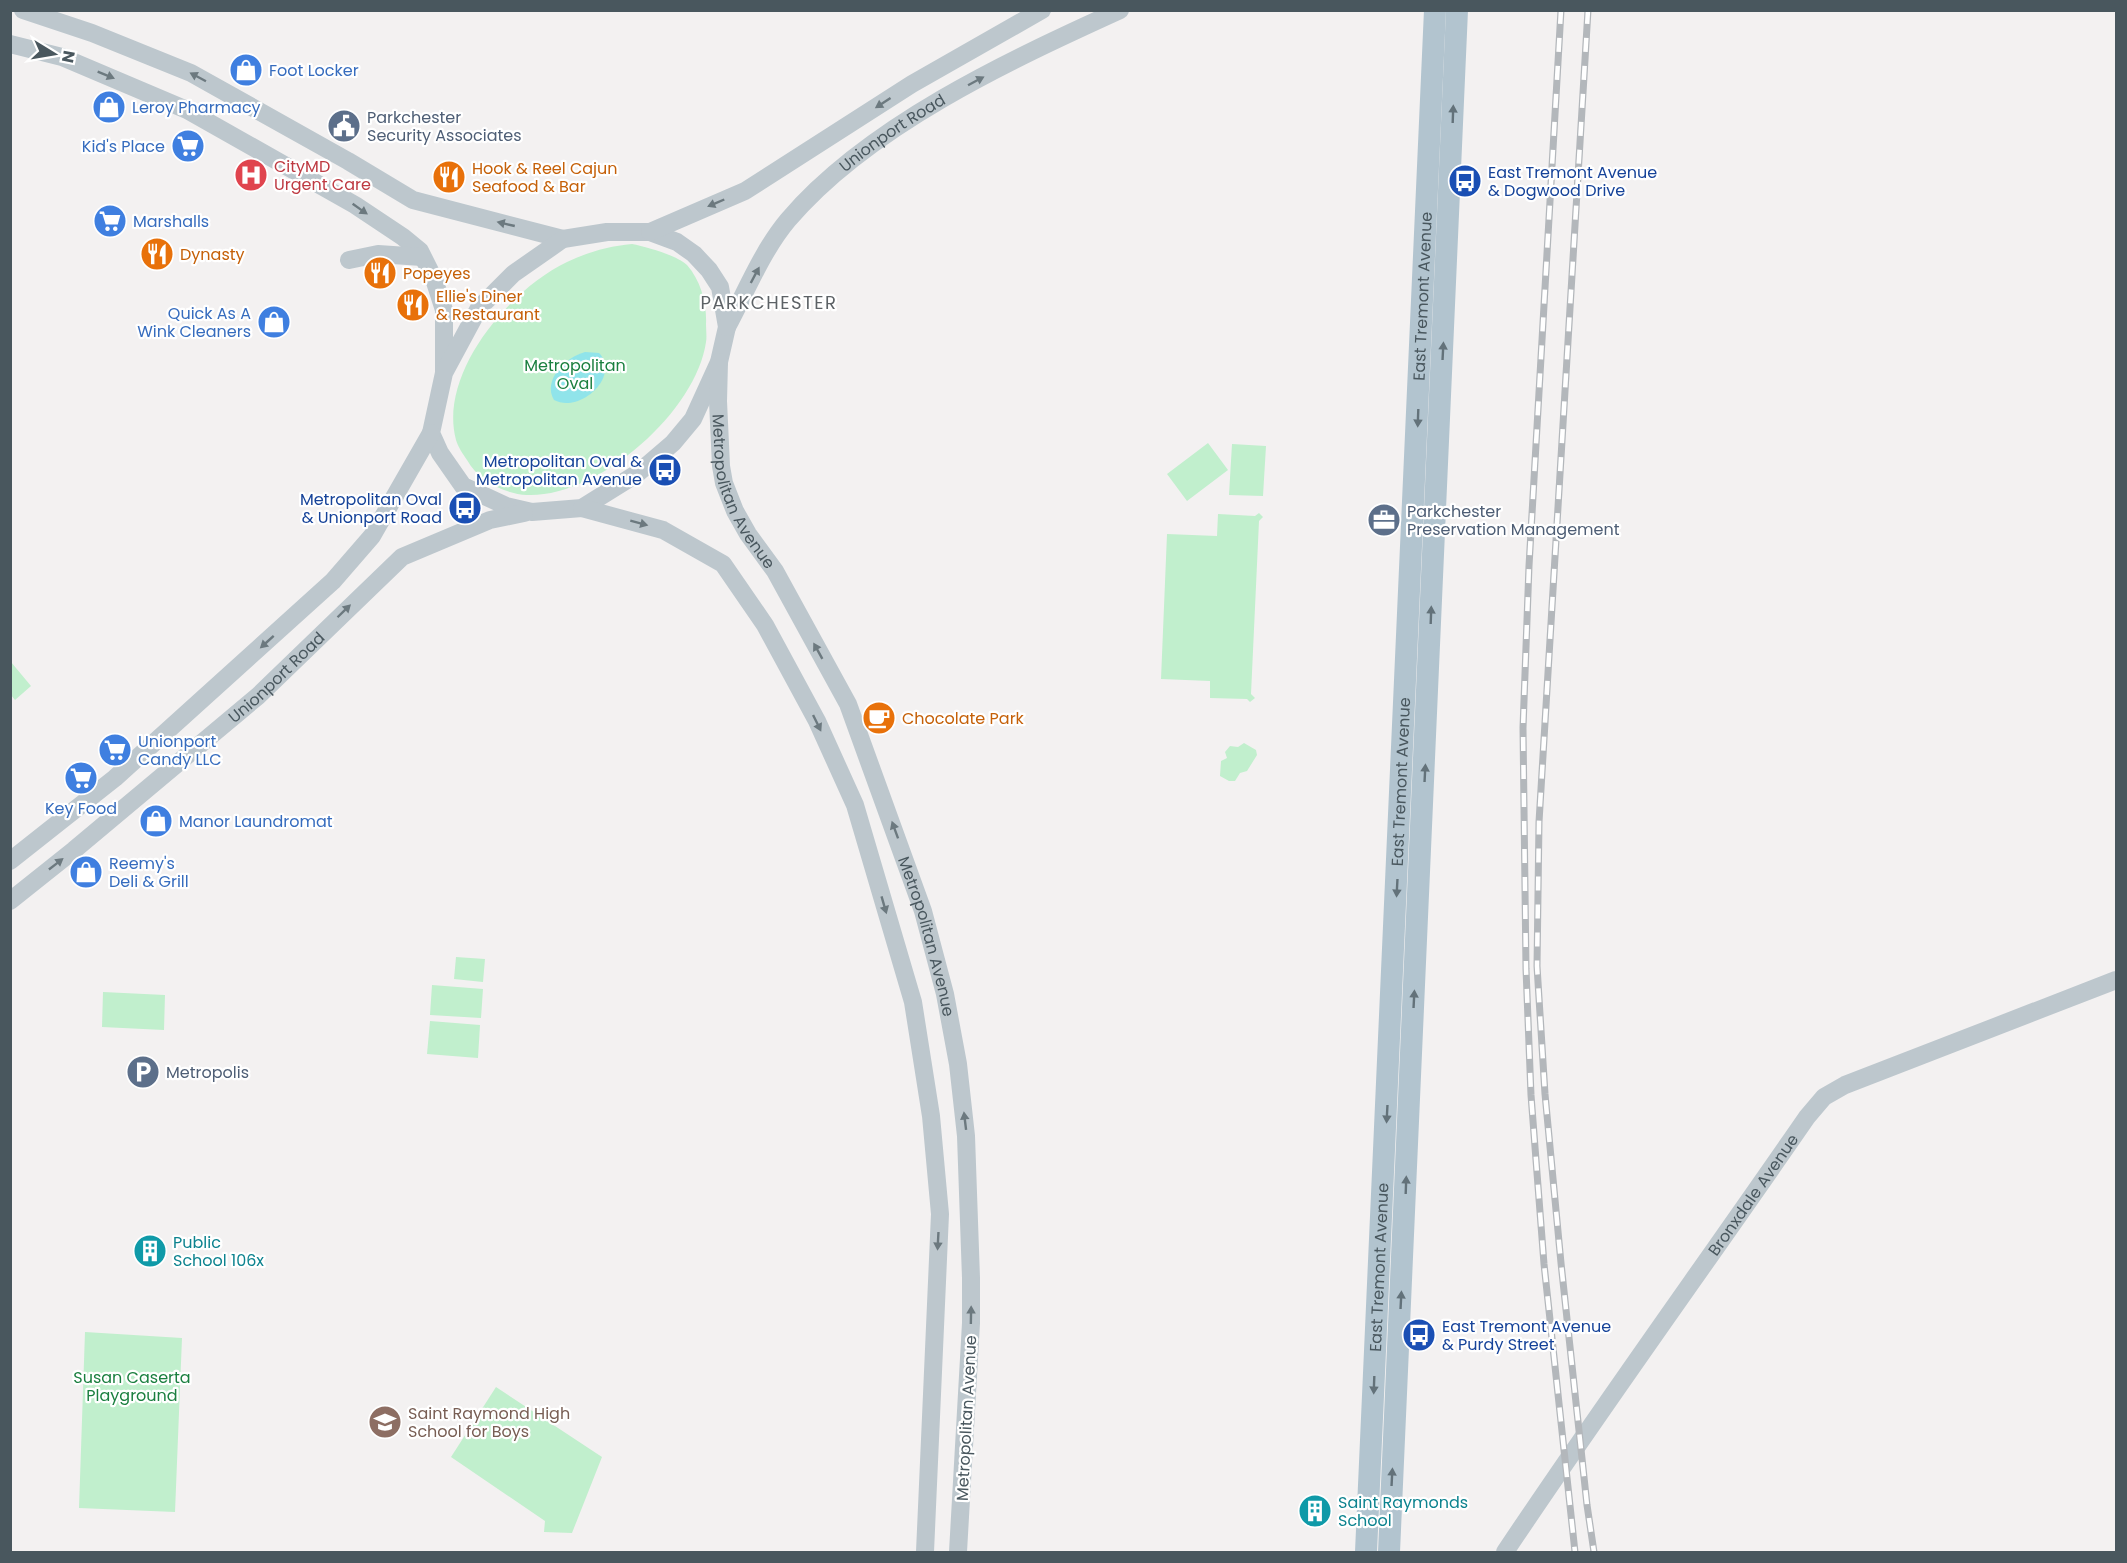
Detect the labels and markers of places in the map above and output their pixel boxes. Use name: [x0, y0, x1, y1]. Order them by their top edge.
shop icon: Foot Locker: [228, 52, 264, 88]
place label: Foot Locker: [269, 59, 359, 82]
shop icon: Leroy Pharmacy: [91, 89, 127, 125]
place label: Leroy Pharmacy: [132, 96, 261, 119]
place label: Parkchester Security Associates: [367, 106, 522, 147]
public building icon: Parkchester Security Associates: [326, 108, 362, 144]
supermarket icon: Kid's Place: [170, 128, 206, 164]
place label: Kid's Place: [82, 135, 165, 158]
place label: CityMD Urgent Care: [274, 155, 371, 196]
hospital icon: CityMD Urgent Care: [233, 157, 269, 193]
place label: Hook & Reel Cajun Seafood & Bar: [472, 157, 618, 198]
restaurant icon: Hook & Reel Cajun Seafood & Bar: [431, 159, 467, 195]
place label: East Tremont Avenue & Dogwood Drive: [1488, 161, 1657, 202]
bus stop icon: East Tremont Avenue & Dogwood Drive: [1447, 163, 1483, 199]
supermarket icon: Marshalls: [92, 203, 128, 239]
place label: Marshalls: [133, 210, 209, 233]
restaurant icon: Dynasty: [139, 236, 175, 272]
place label: Dynasty: [180, 243, 245, 266]
restaurant icon: Popeyes: [362, 255, 398, 291]
place label: Popeyes: [403, 262, 471, 285]
place label: Ellie's Diner & Restaurant: [436, 285, 540, 326]
restaurant icon: Ellie's Diner & Restaurant: [395, 287, 431, 323]
place label: Quick As A Wink Cleaners: [137, 302, 251, 343]
shop icon: Quick As A Wink Cleaners: [256, 304, 292, 340]
place label: Metropolitan Oval & Metropolitan Avenue: [476, 450, 642, 491]
bus stop icon: Metropolitan Oval & Metropolitan Avenue: [647, 452, 683, 488]
place label: Metropolitan Oval & Unionport Road: [300, 488, 442, 529]
bus stop icon: Metropolitan Oval & Unionport Road: [447, 490, 483, 526]
place label: Parkchester Preservation Management: [1407, 500, 1620, 541]
office icon: Parkchester Preservation Management: [1366, 502, 1402, 538]
cafe icon: Chocolate Park: [861, 700, 897, 736]
place label: Chocolate Park: [902, 707, 1025, 730]
place label: Unionport Candy LLC: [138, 730, 222, 771]
supermarket icon: Unionport Candy LLC: [97, 732, 133, 768]
supermarket icon: Key Food: [63, 760, 99, 796]
place label: Key Food: [45, 797, 117, 820]
shop icon: Manor Laundromat: [138, 803, 174, 839]
place label: Manor Laundromat: [179, 810, 333, 833]
place label: Reemy's Deli & Grill: [109, 852, 189, 893]
shop icon: Reemy's Deli & Grill: [68, 854, 104, 890]
parking icon: Metropolis: [125, 1054, 161, 1090]
place label: Metropolis: [166, 1061, 249, 1084]
place label: Public School 106x: [173, 1231, 264, 1272]
building icon: Public School 106x: [132, 1233, 168, 1269]
place label: East Tremont Avenue & Purdy Street: [1442, 1315, 1611, 1356]
bus stop icon: East Tremont Avenue & Purdy Street: [1401, 1317, 1437, 1353]
place label: Saint Raymond High School for Boys: [408, 1402, 570, 1443]
school or university icon: Saint Raymond High School for Boys: [367, 1404, 403, 1440]
place label: Saint Raymonds School: [1338, 1491, 1468, 1532]
building icon: Saint Raymonds School: [1297, 1493, 1333, 1529]

